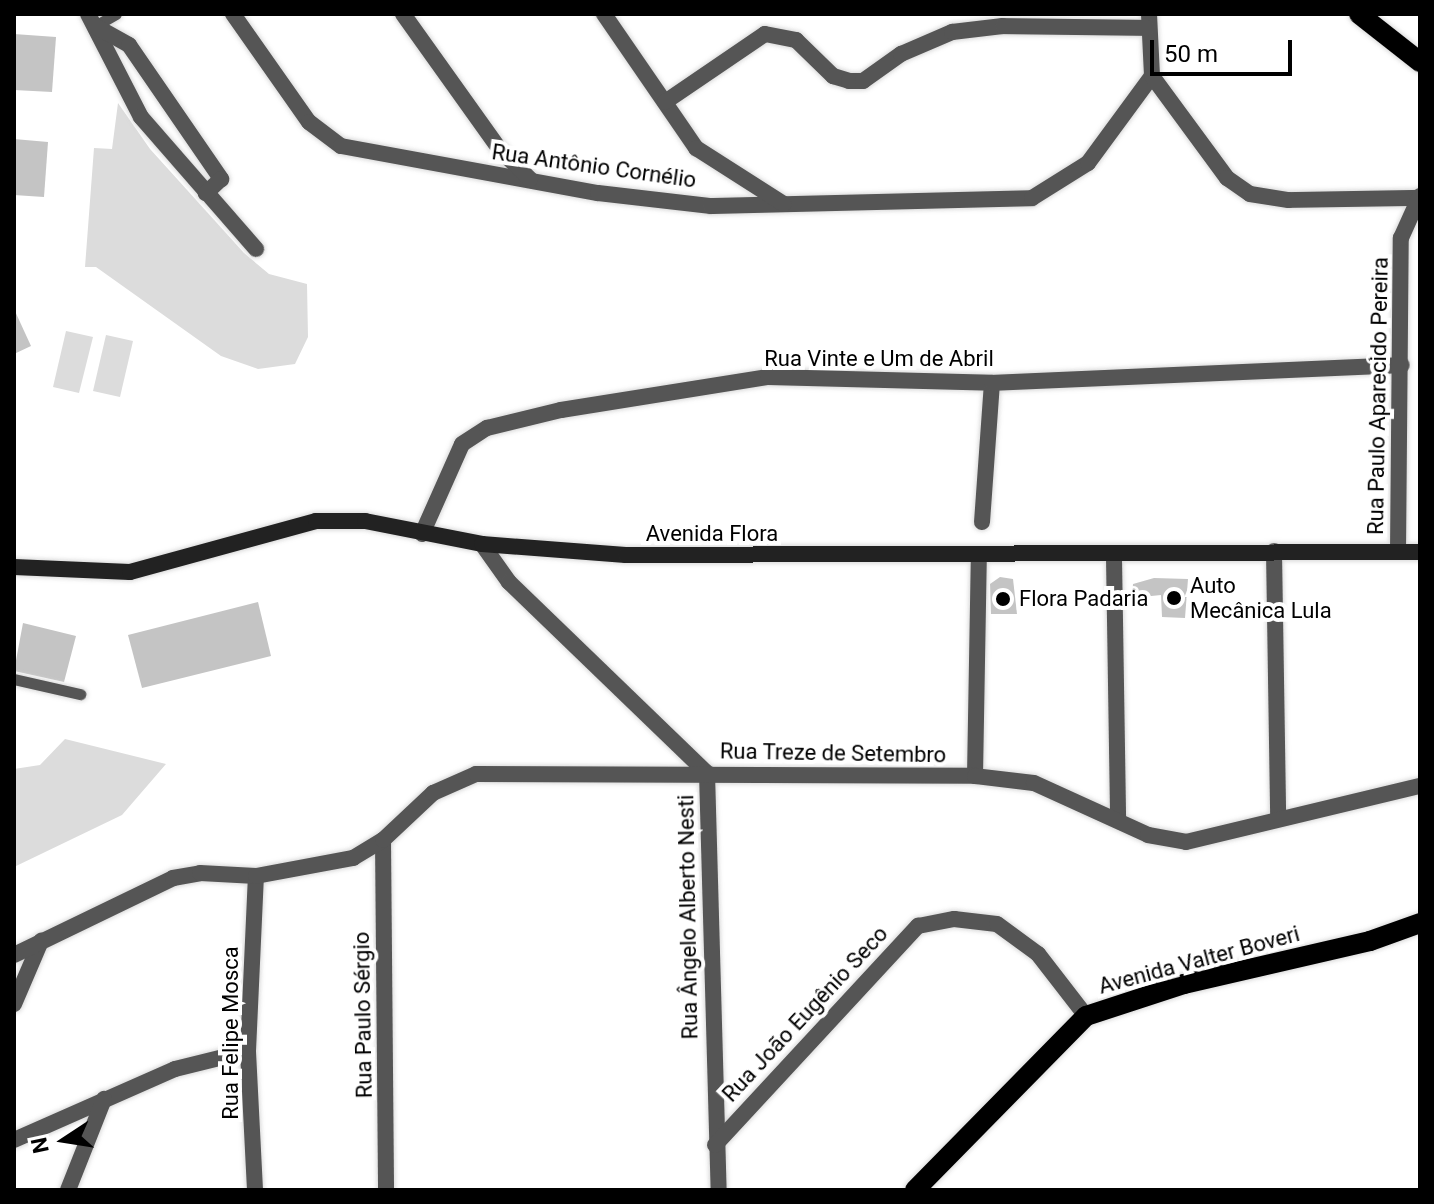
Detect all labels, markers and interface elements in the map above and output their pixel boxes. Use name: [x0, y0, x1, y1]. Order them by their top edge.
scale bar: [1154, 24, 1296, 74]
text: 50 m: [1164, 40, 1218, 68]
street label: Rua Antônio Cornélio: [490, 139, 698, 193]
street label: Rua Paulo Aparecido Pereira: [1362, 257, 1394, 535]
street label: Rua Vinte e Um de Abril: [764, 346, 994, 372]
street label: Avenida Flora: [646, 521, 778, 547]
place label: Auto Mecânica Lula: [1190, 572, 1332, 624]
place label: Flora Padaria: [1019, 586, 1148, 612]
marker: Auto Mecânica Lula: [1165, 589, 1183, 607]
marker: Flora Padaria: [994, 590, 1012, 608]
street label: Rua Treze de Setembro: [719, 738, 947, 768]
street label: Rua Ângelo Alberto Nesti: [673, 794, 703, 1040]
street label: Avenida Valter Boveri: [1096, 920, 1302, 1000]
street label: Rua João Eugênio Seco: [717, 921, 893, 1107]
street label: Rua Paulo Sérgio: [348, 932, 378, 1098]
street label: Rua Felipe Mosca: [218, 946, 244, 1120]
north arrow: [24, 1100, 104, 1180]
text: N: [26, 1135, 54, 1155]

